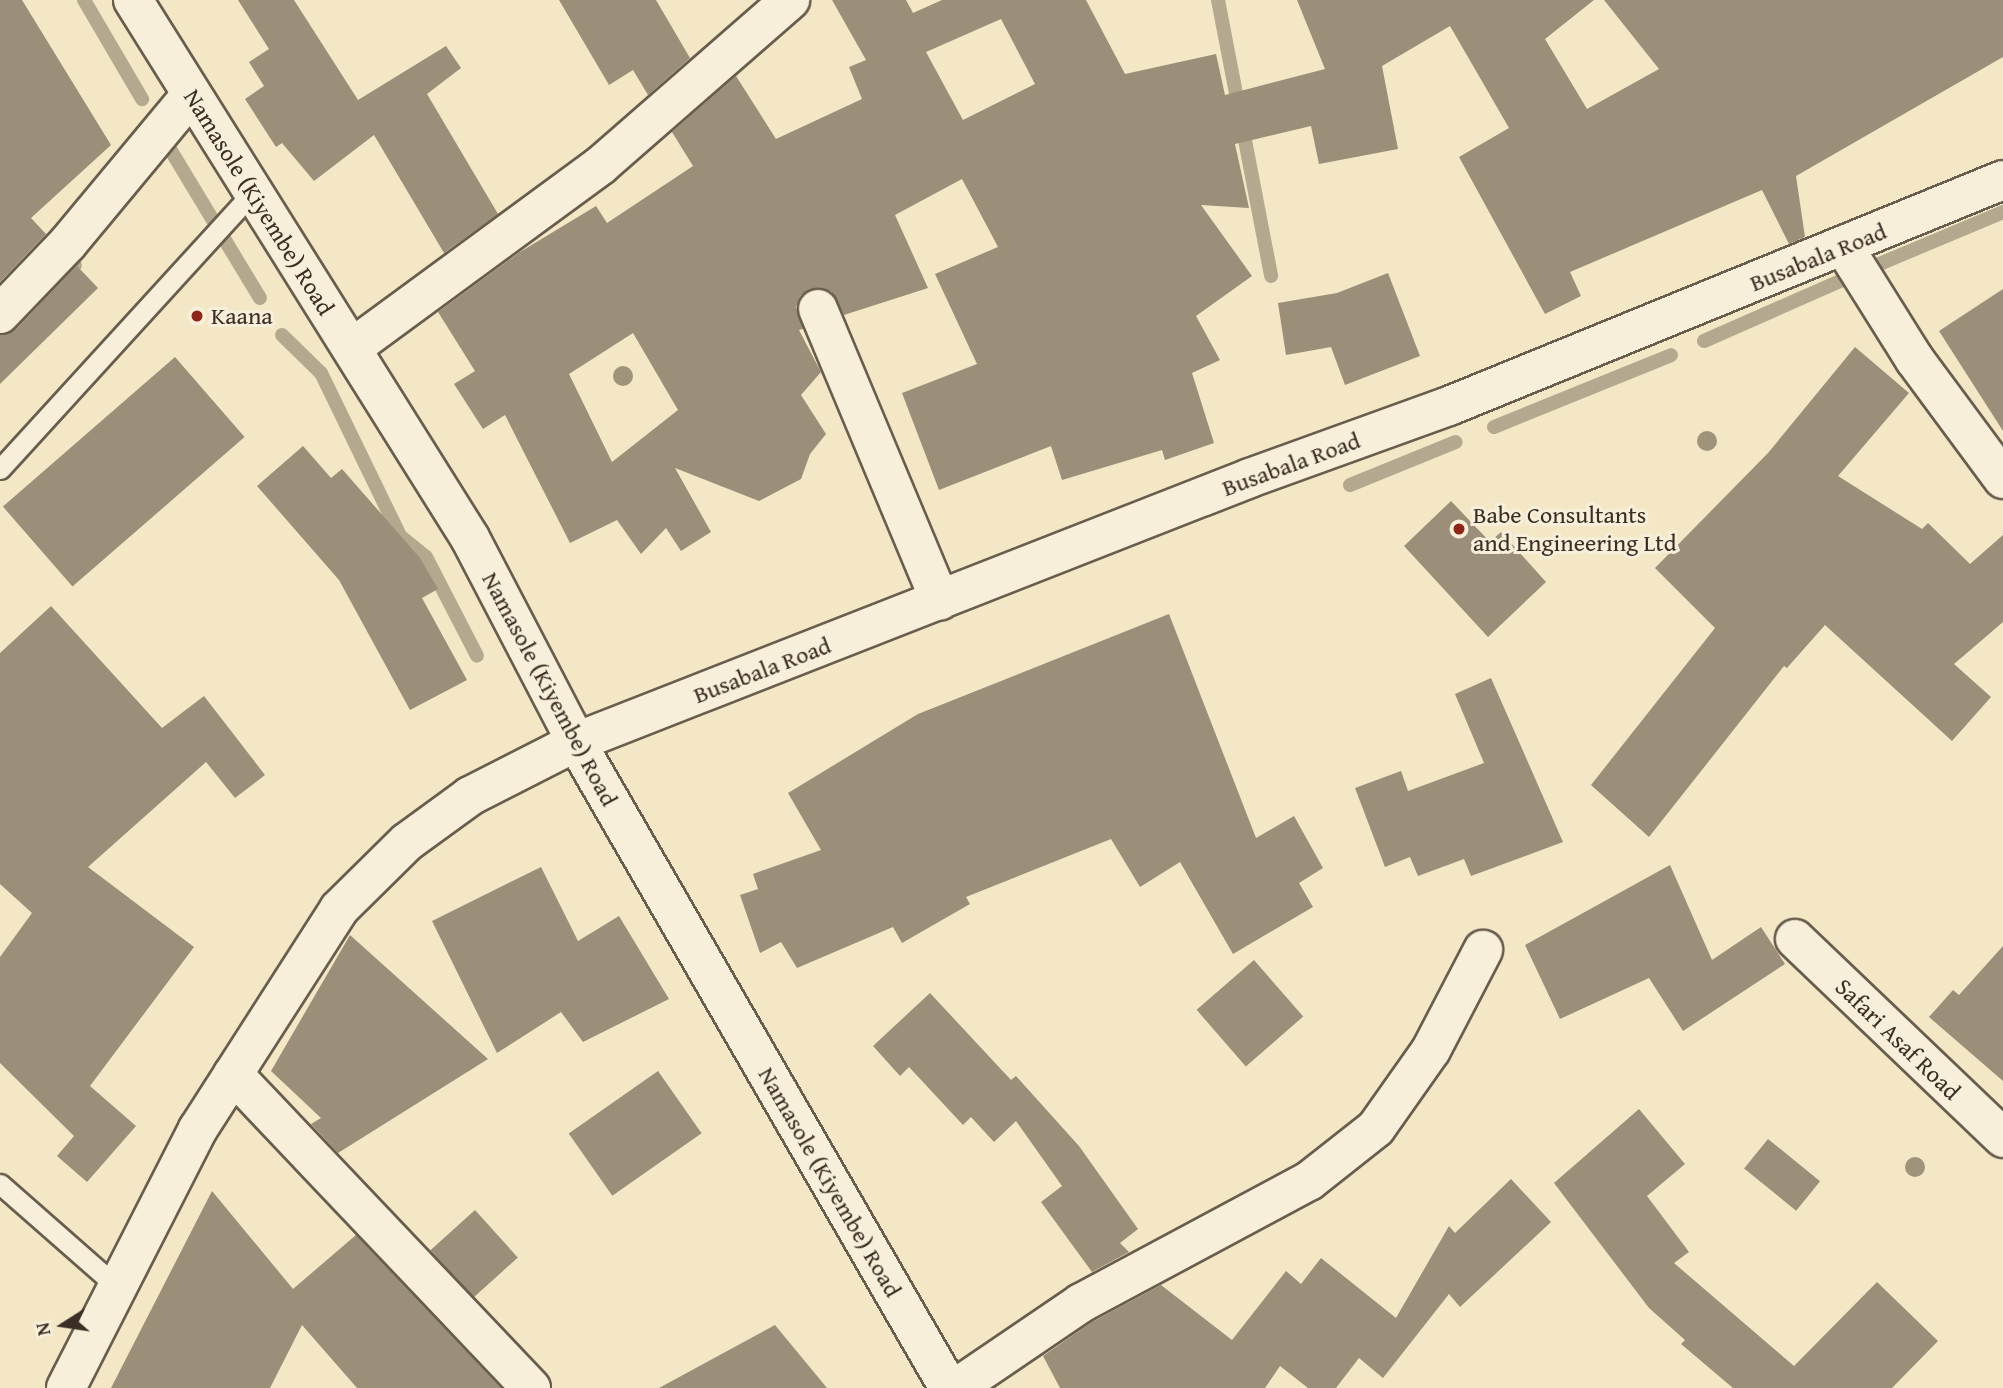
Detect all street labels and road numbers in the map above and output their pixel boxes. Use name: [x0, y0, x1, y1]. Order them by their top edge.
street label: Namasole (Kiyembe) Road: [178, 84, 340, 320]
street label: Busabala Road: [1745, 217, 1891, 297]
street label: Busabala Road: [1218, 426, 1364, 502]
street label: Namasole (Kiyembe) Road: [476, 567, 624, 811]
street label: Busabala Road: [689, 631, 835, 709]
street label: Safari Asaf Road: [1829, 972, 1967, 1106]
street label: Namasole (Kiyembe) Road: [752, 1062, 908, 1302]

